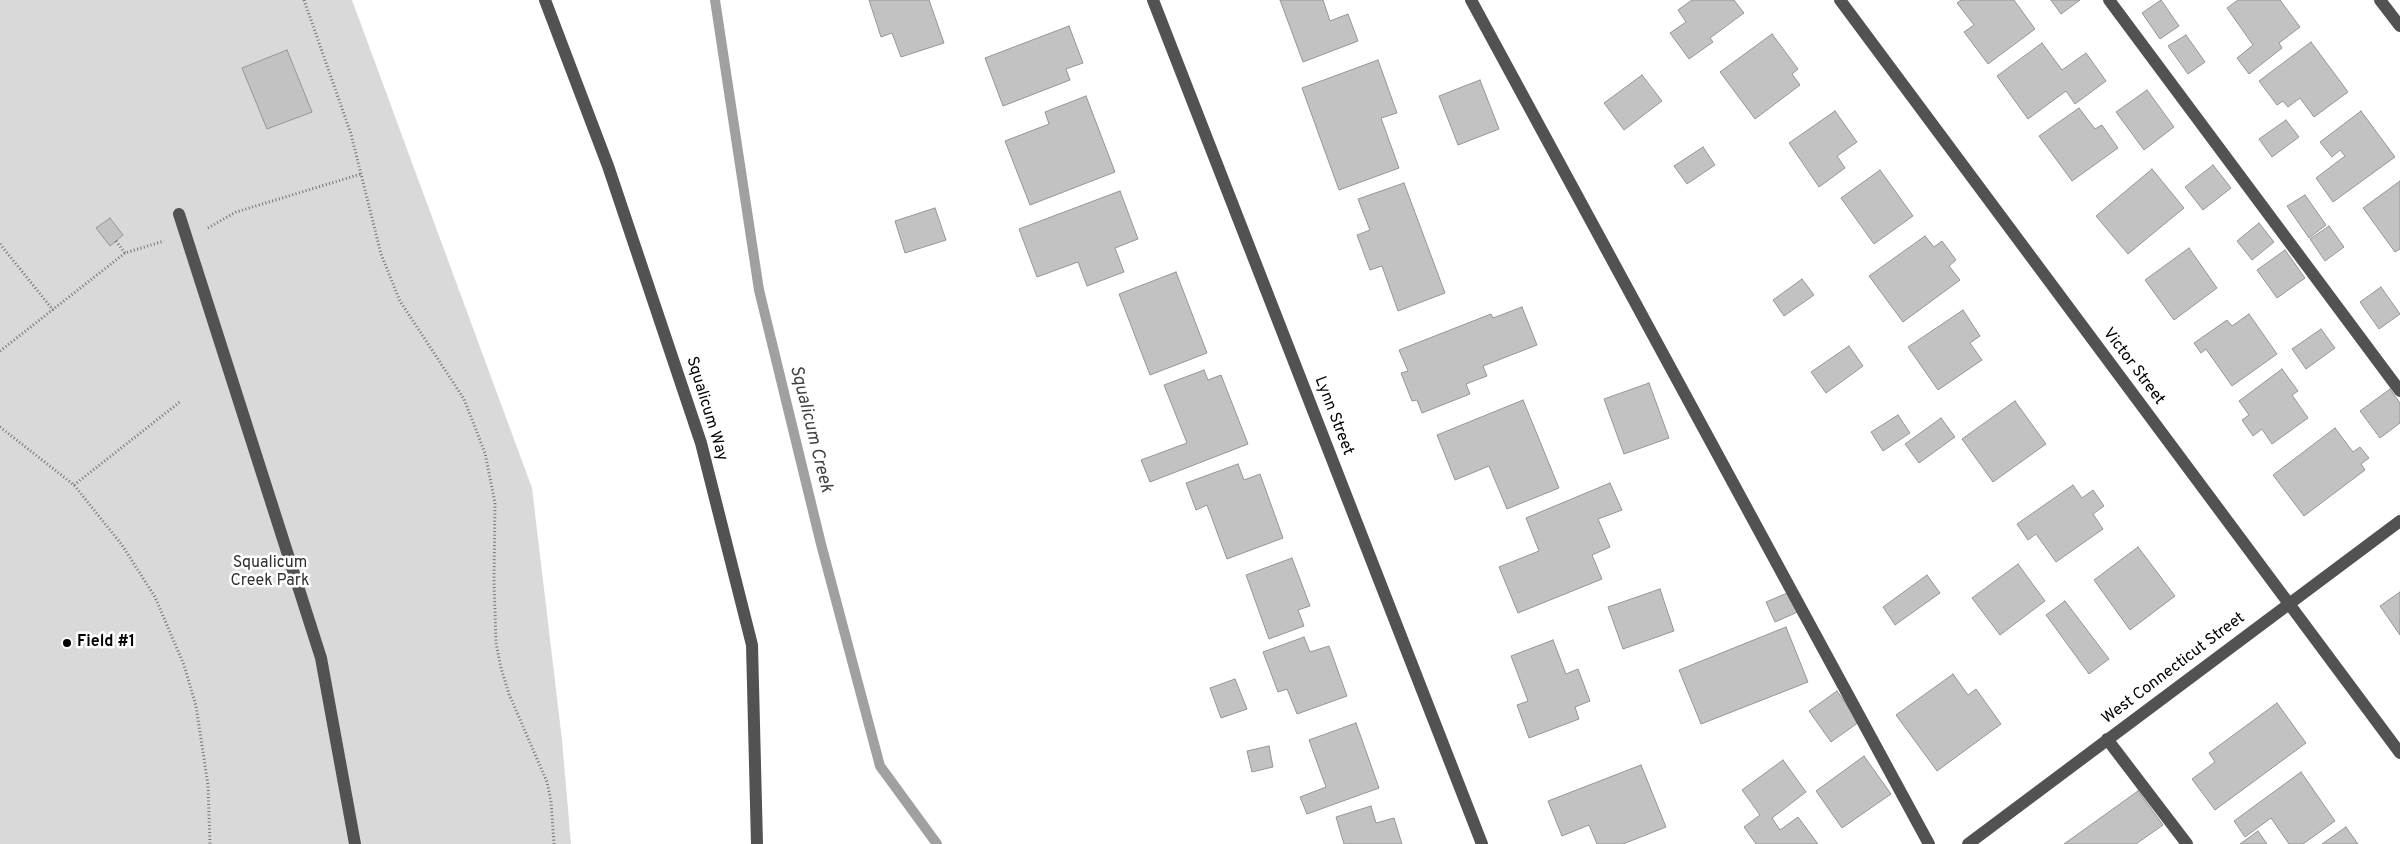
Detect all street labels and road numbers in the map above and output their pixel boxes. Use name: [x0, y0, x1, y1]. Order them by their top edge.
street label: Victor Street: [2098, 325, 2168, 409]
street label: Squalicum Way: [681, 354, 731, 464]
street label: Lynn Street: [1309, 374, 1357, 458]
street label: West Connecticut Street: [2099, 609, 2249, 729]

